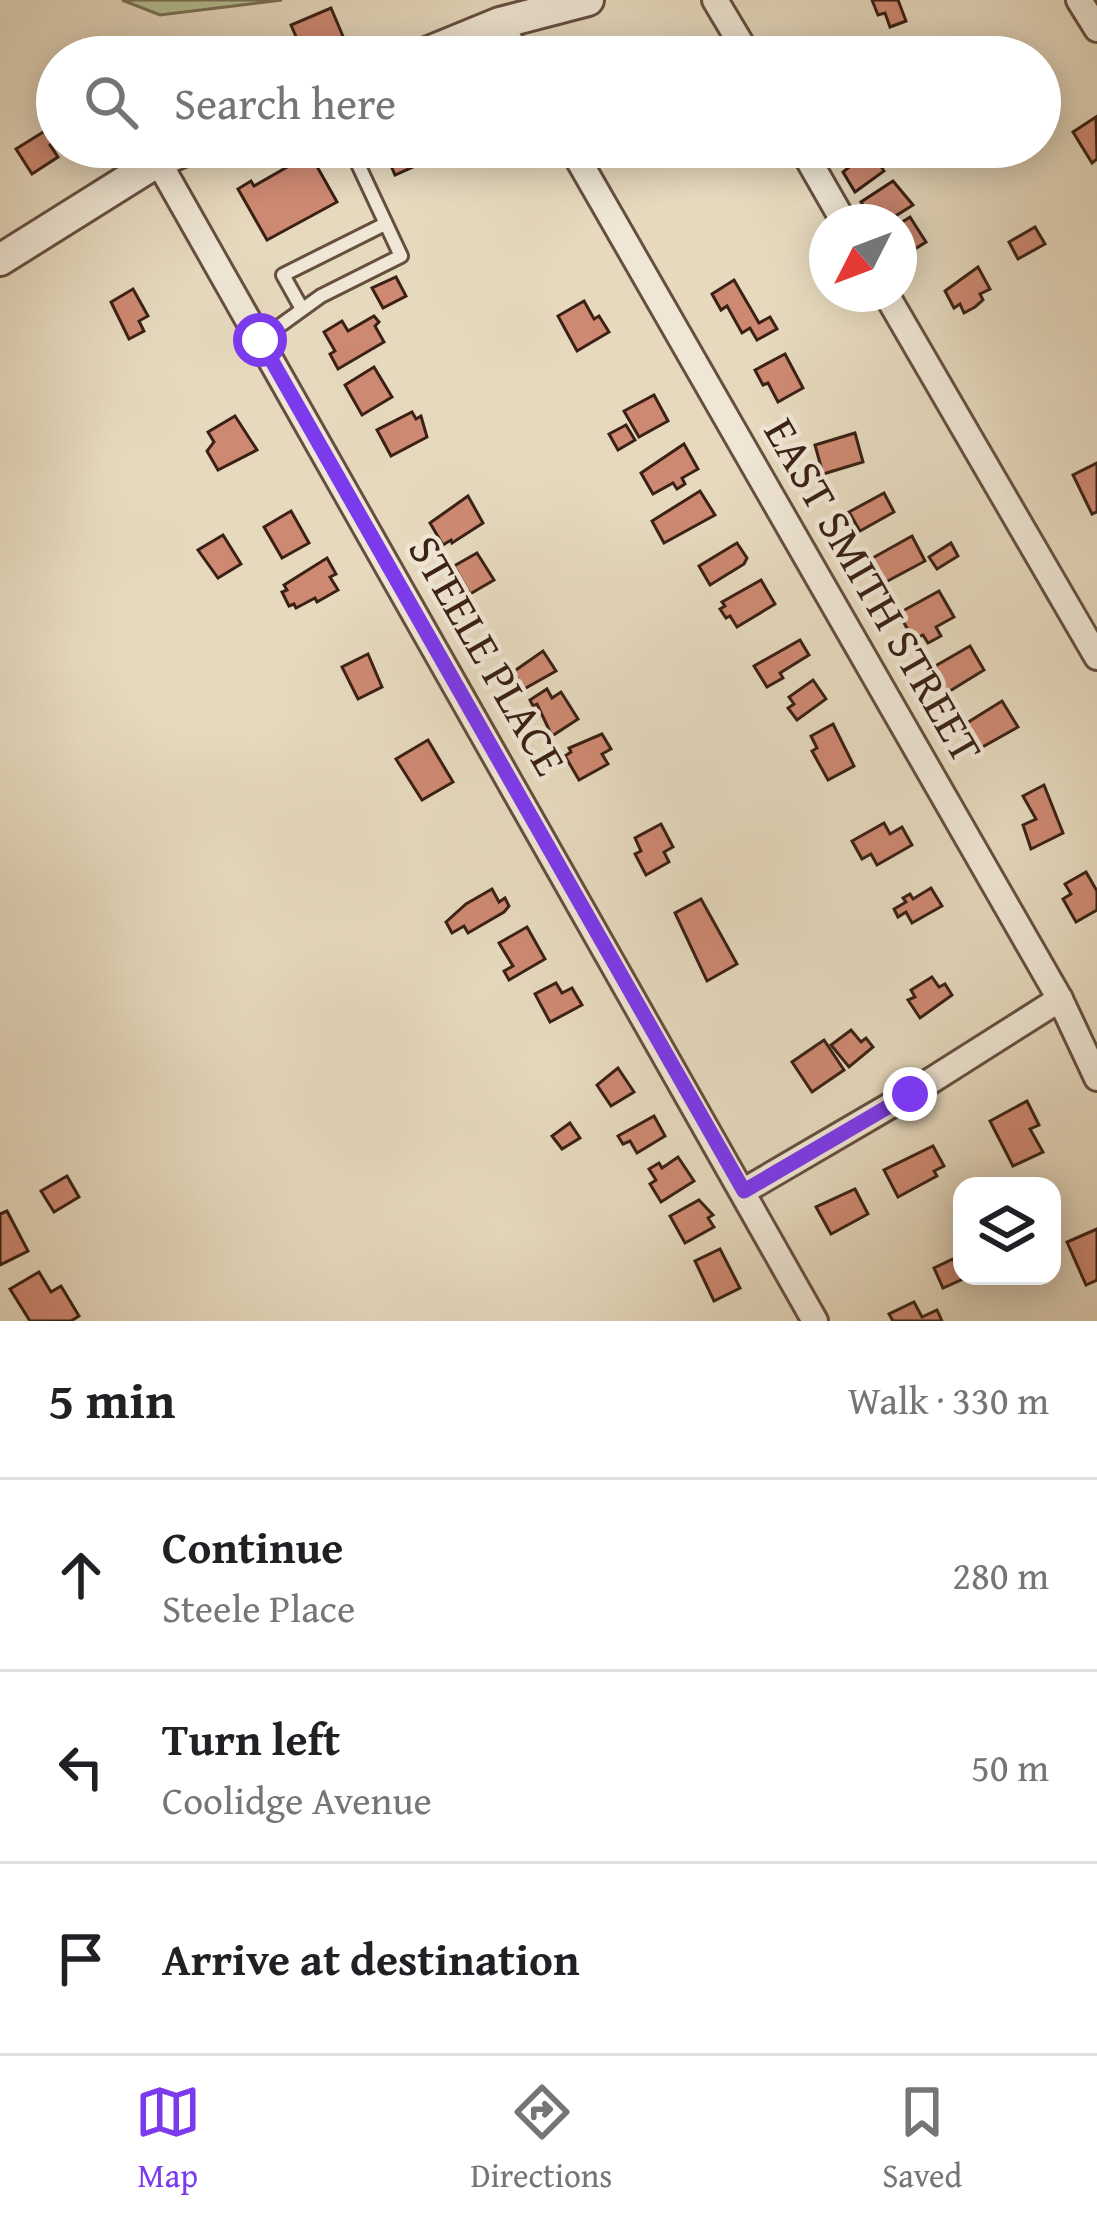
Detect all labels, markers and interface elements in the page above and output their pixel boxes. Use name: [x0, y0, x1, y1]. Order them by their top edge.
search box: [36, 36, 1061, 168]
icon: search: [78, 69, 144, 135]
text: Search here: [174, 70, 396, 135]
north arrow: [809, 204, 917, 312]
route start: [233, 313, 287, 367]
street label: EAST SMITH STREET: [749, 405, 1000, 774]
street label: STEELE PLACE: [393, 523, 583, 787]
route end: [883, 1067, 937, 1121]
map controls: [953, 1177, 1061, 1285]
button: layers: [953, 1177, 1061, 1285]
text: 5 min: [48, 1362, 175, 1437]
text: Walk · 330 m: [848, 1371, 1049, 1428]
text: Continue: [162, 1514, 343, 1579]
icon: ahead: [48, 1542, 114, 1608]
text: 280 m: [952, 1546, 1049, 1603]
text: Steele Place: [162, 1579, 355, 1636]
text: Turn left: [162, 1706, 340, 1771]
icon: left: [48, 1734, 114, 1800]
text: 50 m: [971, 1738, 1049, 1795]
text: Coolidge Avenue: [162, 1771, 432, 1828]
icon: arrive: [48, 1926, 114, 1992]
text: Arrive at destination: [162, 1926, 580, 1991]
tab: Map: [135, 2079, 201, 2199]
tab: Directions: [471, 2079, 612, 2199]
tab: Saved: [882, 2079, 962, 2199]

